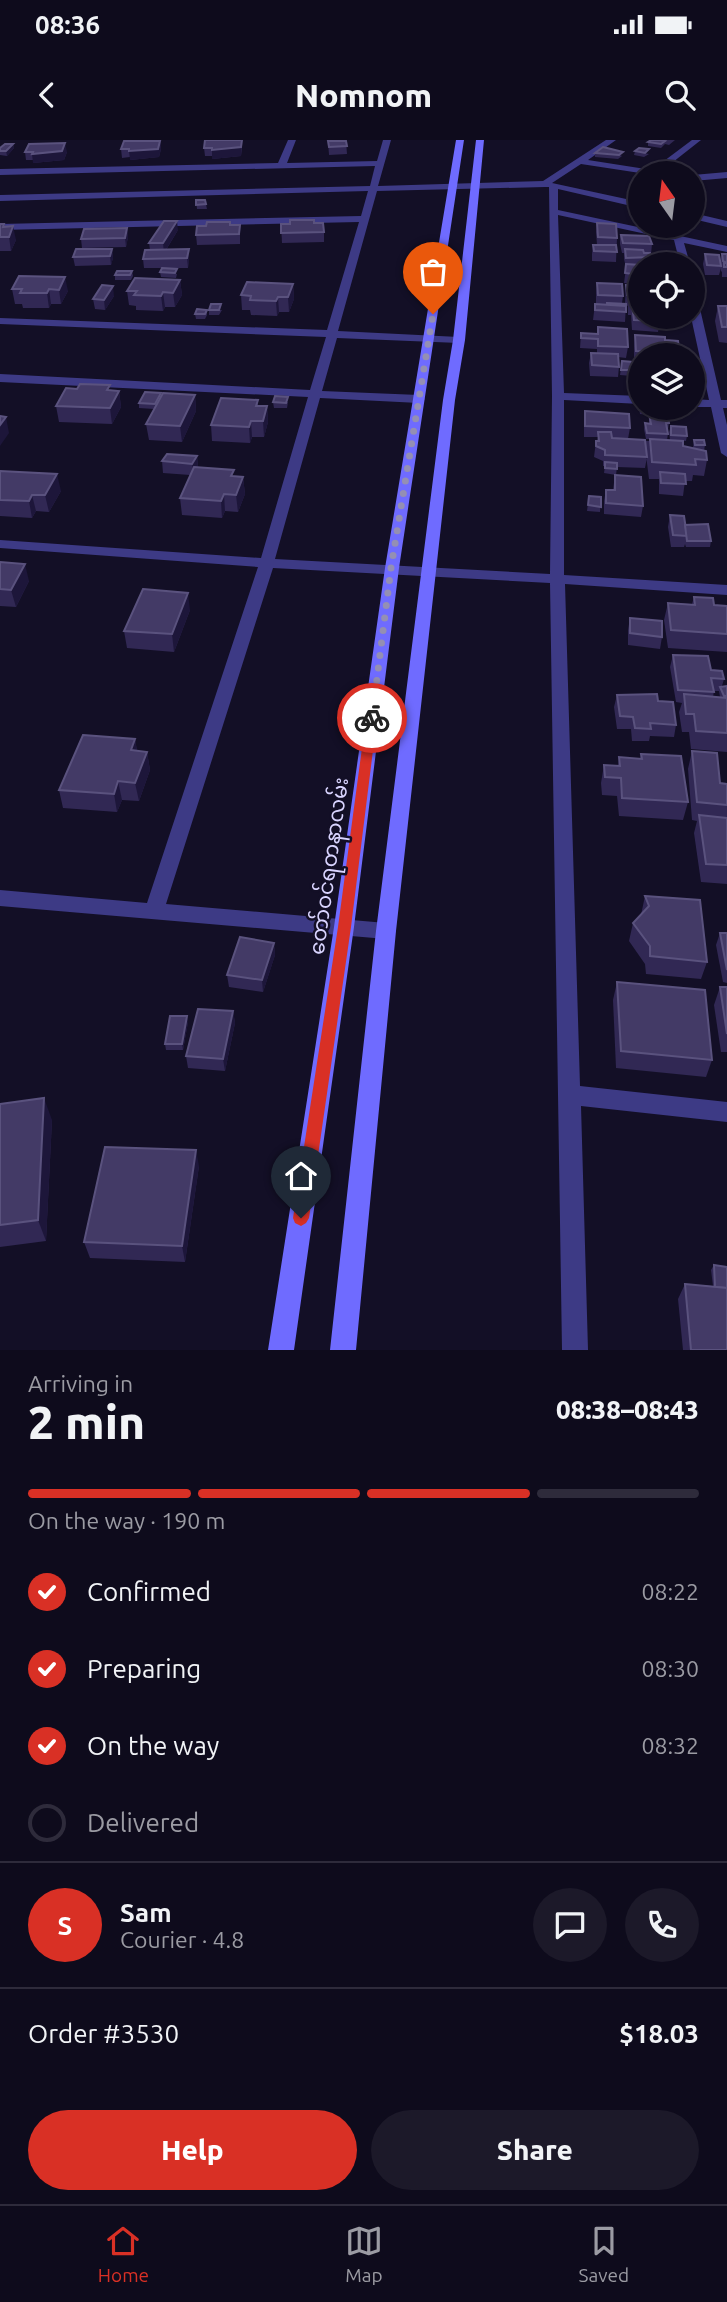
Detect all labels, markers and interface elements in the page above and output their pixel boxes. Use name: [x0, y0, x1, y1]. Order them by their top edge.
text: 08:36: [35, 10, 100, 39]
icon: back: [28, 76, 66, 114]
icon: search: [661, 76, 699, 114]
text: Nomnom: [295, 77, 432, 113]
north arrow: [628, 161, 705, 238]
map controls: [628, 161, 705, 420]
pin: [403, 242, 463, 314]
button: locate: [628, 252, 705, 329]
icon: bag: [414, 253, 452, 291]
button: layers: [628, 343, 705, 420]
courier: [337, 683, 407, 753]
icon: bike: [353, 699, 391, 737]
street label: တော်ဝင်ရတနာလမ်း: [301, 775, 358, 957]
pin: [271, 1146, 331, 1218]
icon: home: [282, 1157, 320, 1195]
text: Arriving in: [28, 1371, 133, 1396]
text: 08:38–08:43: [556, 1395, 699, 1424]
text: 2 min: [28, 1396, 145, 1448]
text: On the way · 190 m: [28, 1508, 225, 1533]
icon: check: [28, 1573, 66, 1611]
text: Confirmed: [87, 1577, 211, 1606]
text: 08:22: [641, 1579, 699, 1604]
icon: check: [28, 1650, 66, 1688]
text: Preparing: [87, 1654, 201, 1683]
text: 08:30: [641, 1656, 699, 1681]
icon: check: [28, 1727, 66, 1765]
text: On the way: [87, 1731, 219, 1760]
text: 08:32: [641, 1733, 699, 1758]
text: Delivered: [87, 1808, 199, 1837]
button: chat: [533, 1888, 607, 1962]
button: phone: [625, 1888, 699, 1962]
text: Sam: [120, 1898, 172, 1927]
text: S: [58, 1911, 72, 1940]
text: Courier · 4.8: [120, 1927, 244, 1952]
text: Order #3530: [28, 2019, 179, 2048]
text: $18.03: [619, 2019, 699, 2048]
button: Help: [28, 2110, 357, 2190]
button: Share: [371, 2110, 699, 2190]
tab: Home: [98, 2222, 149, 2286]
tab: Map: [345, 2222, 383, 2286]
tab: Saved: [579, 2222, 629, 2286]

